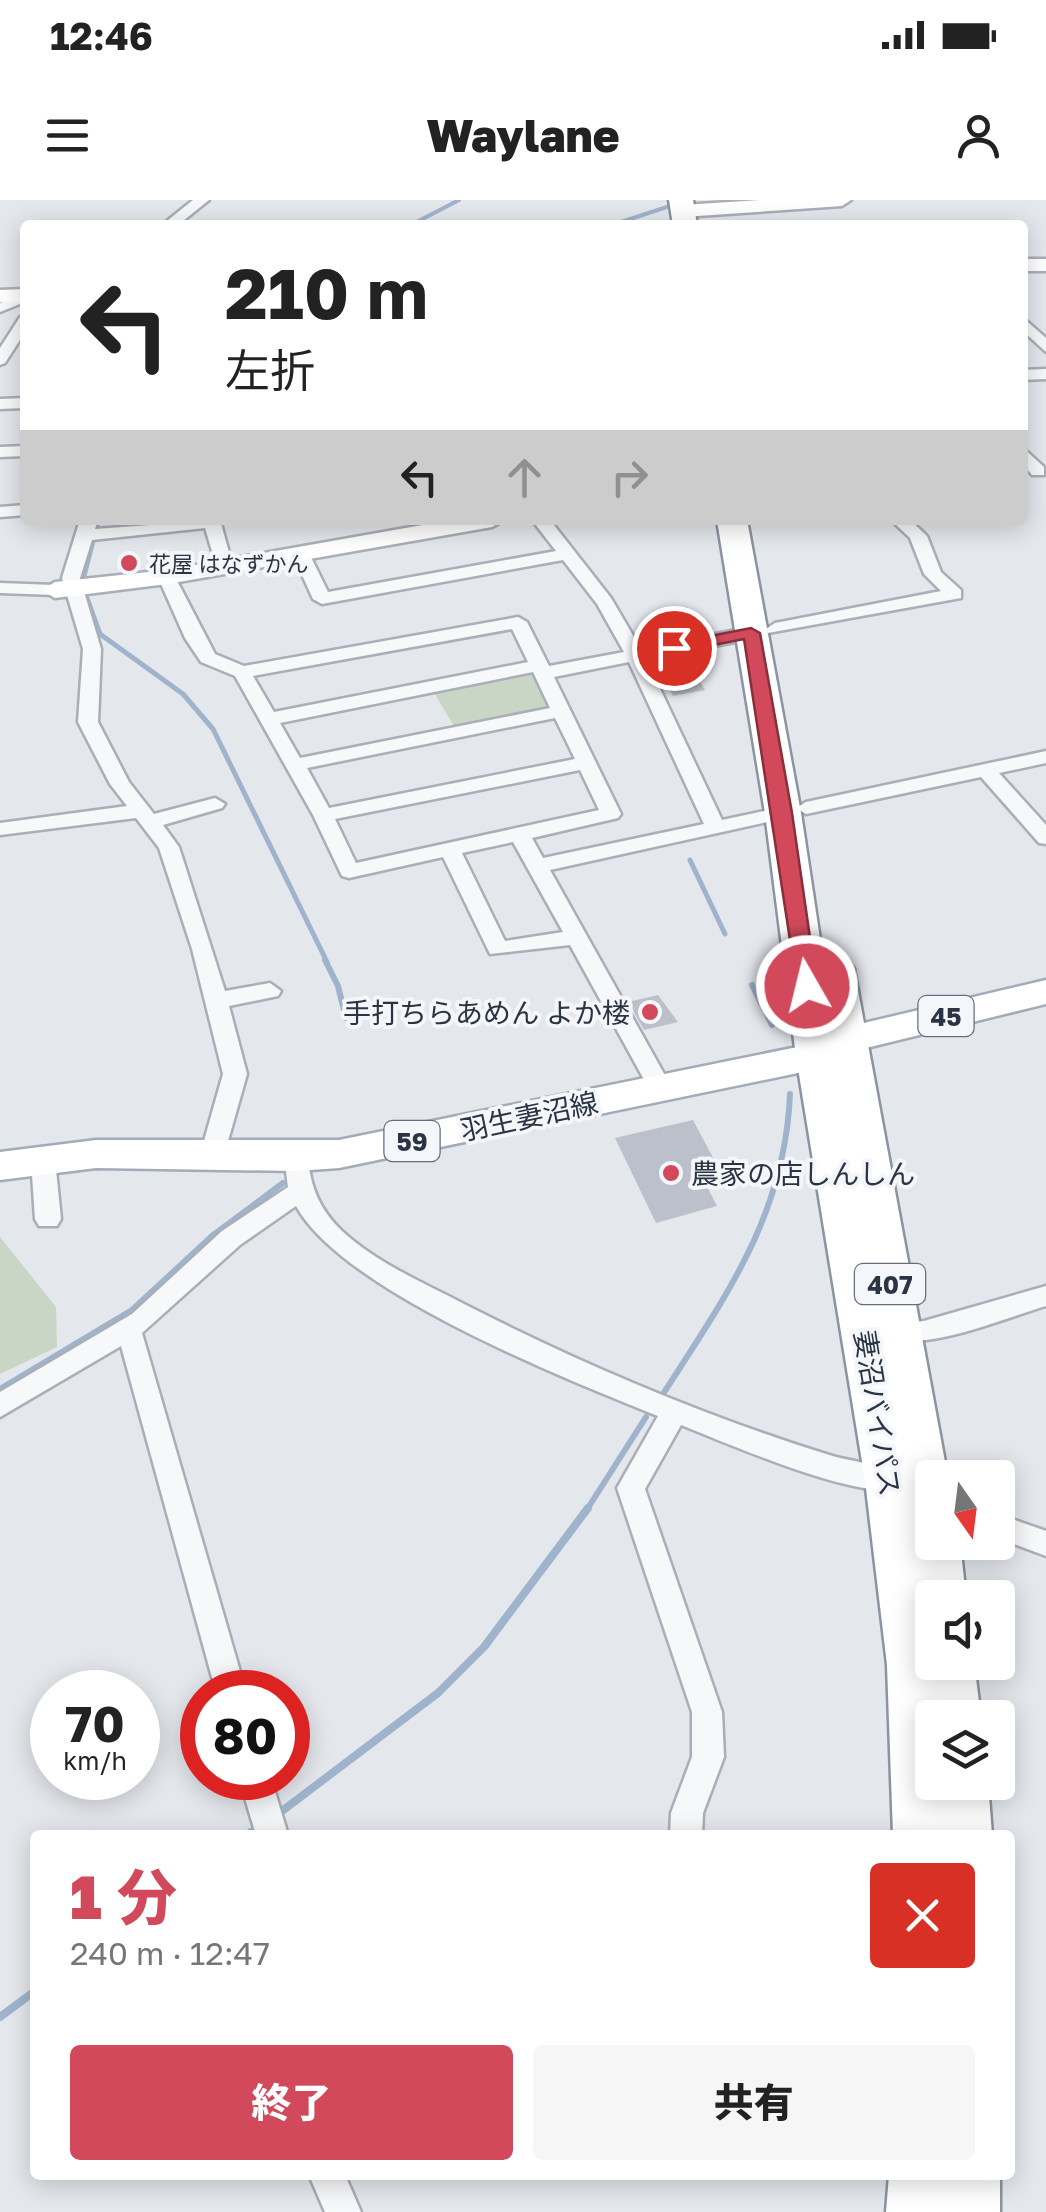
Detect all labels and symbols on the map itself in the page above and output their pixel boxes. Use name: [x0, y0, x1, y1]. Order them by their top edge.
place label: 花屋 はなずかん: [149, 550, 309, 577]
marker: 花屋 はなずかん: [118, 552, 140, 574]
pin: [632, 606, 717, 691]
position arrow: [755, 934, 859, 1038]
place label: 手打ちらあめん よか楼: [343, 996, 630, 1029]
road number: 45: [918, 996, 974, 1036]
marker: 手打ちらあめん よか楼: [639, 1001, 661, 1023]
street label: 羽生妻沼線: [457, 1085, 601, 1147]
road number: 59: [384, 1121, 440, 1161]
place label: 農家の店しんしん: [691, 1157, 915, 1190]
marker: 農家の店しんしん: [660, 1162, 682, 1184]
road number: 407: [855, 1264, 925, 1304]
street label: 妻沼バイパス: [849, 1328, 907, 1498]
north arrow: [915, 1460, 1015, 1560]
speed limit sign: 80: [180, 1670, 310, 1800]

